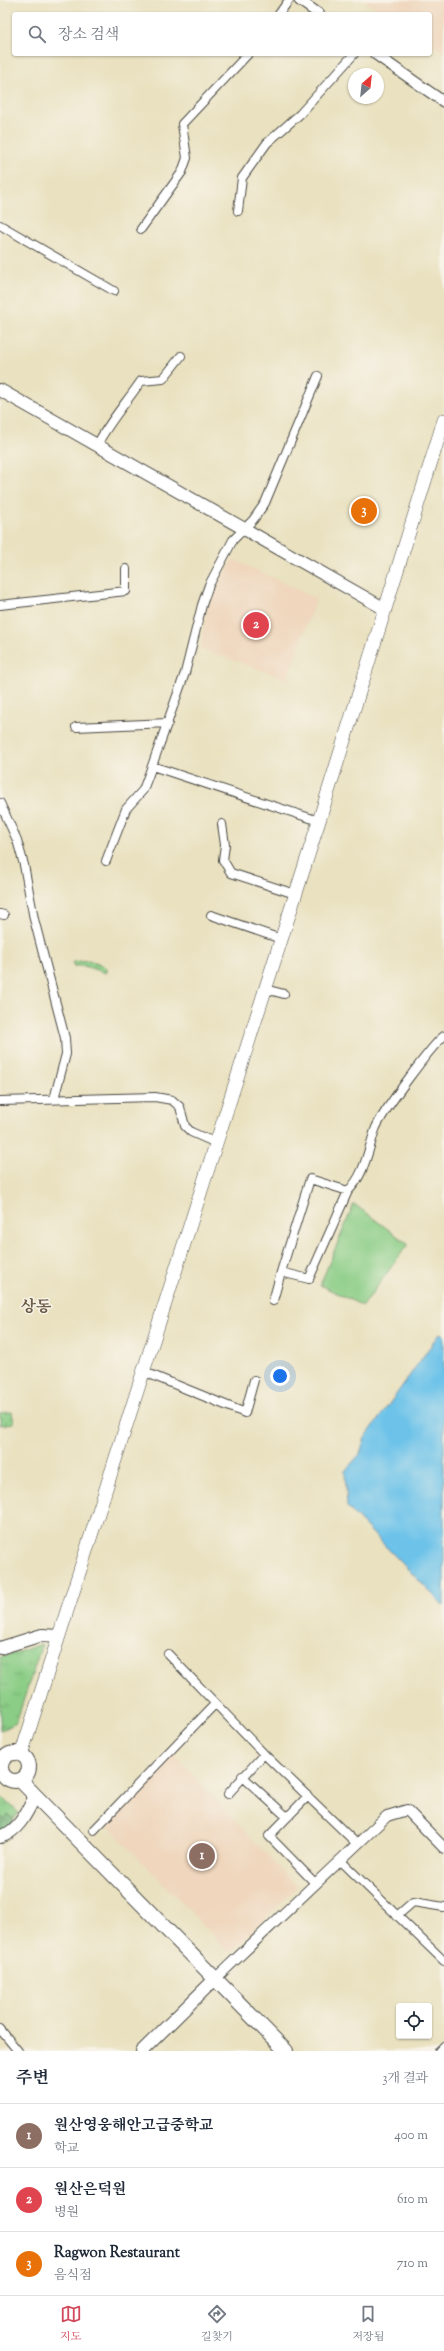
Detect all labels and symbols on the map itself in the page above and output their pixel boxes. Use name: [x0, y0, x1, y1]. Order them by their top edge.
north arrow: [348, 68, 384, 104]
pin: 3: [351, 496, 377, 526]
pin: 2: [243, 610, 269, 640]
district label: 상동: [21, 1297, 52, 1320]
your location: [270, 1366, 290, 1386]
pin: 1: [189, 1841, 215, 1871]

